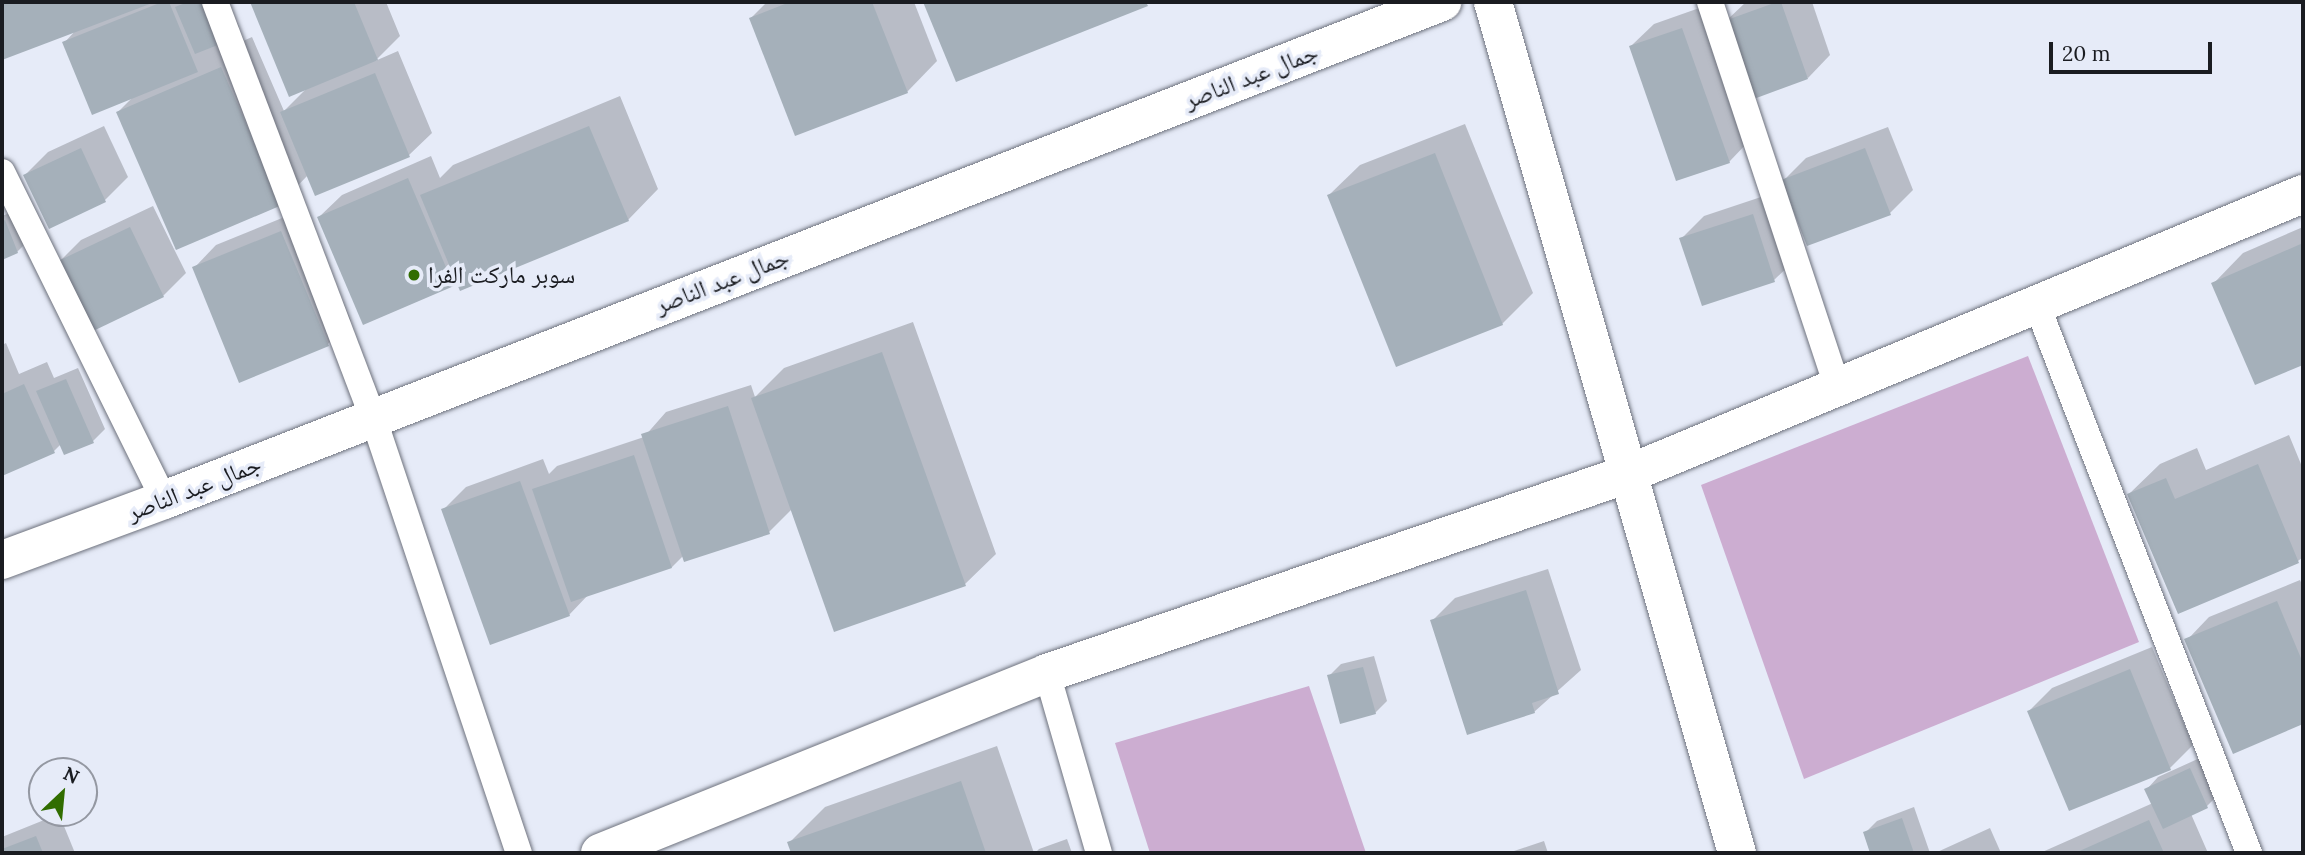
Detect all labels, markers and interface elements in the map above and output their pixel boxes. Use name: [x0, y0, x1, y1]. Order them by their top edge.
scale bar: [2053, 28, 2216, 72]
street label: جمال عبد الناصر: [1180, 37, 1322, 115]
text: 20 m: [2062, 40, 2111, 67]
street label: جمال عبد الناصر: [651, 242, 793, 320]
place label: سوبر ماركت الفرا: [428, 261, 575, 289]
marker: سوبر ماركت الفرا: [406, 267, 422, 283]
street label: جمال عبد الناصر: [123, 449, 265, 527]
north arrow: [28, 757, 98, 827]
text: N: [59, 761, 83, 789]

